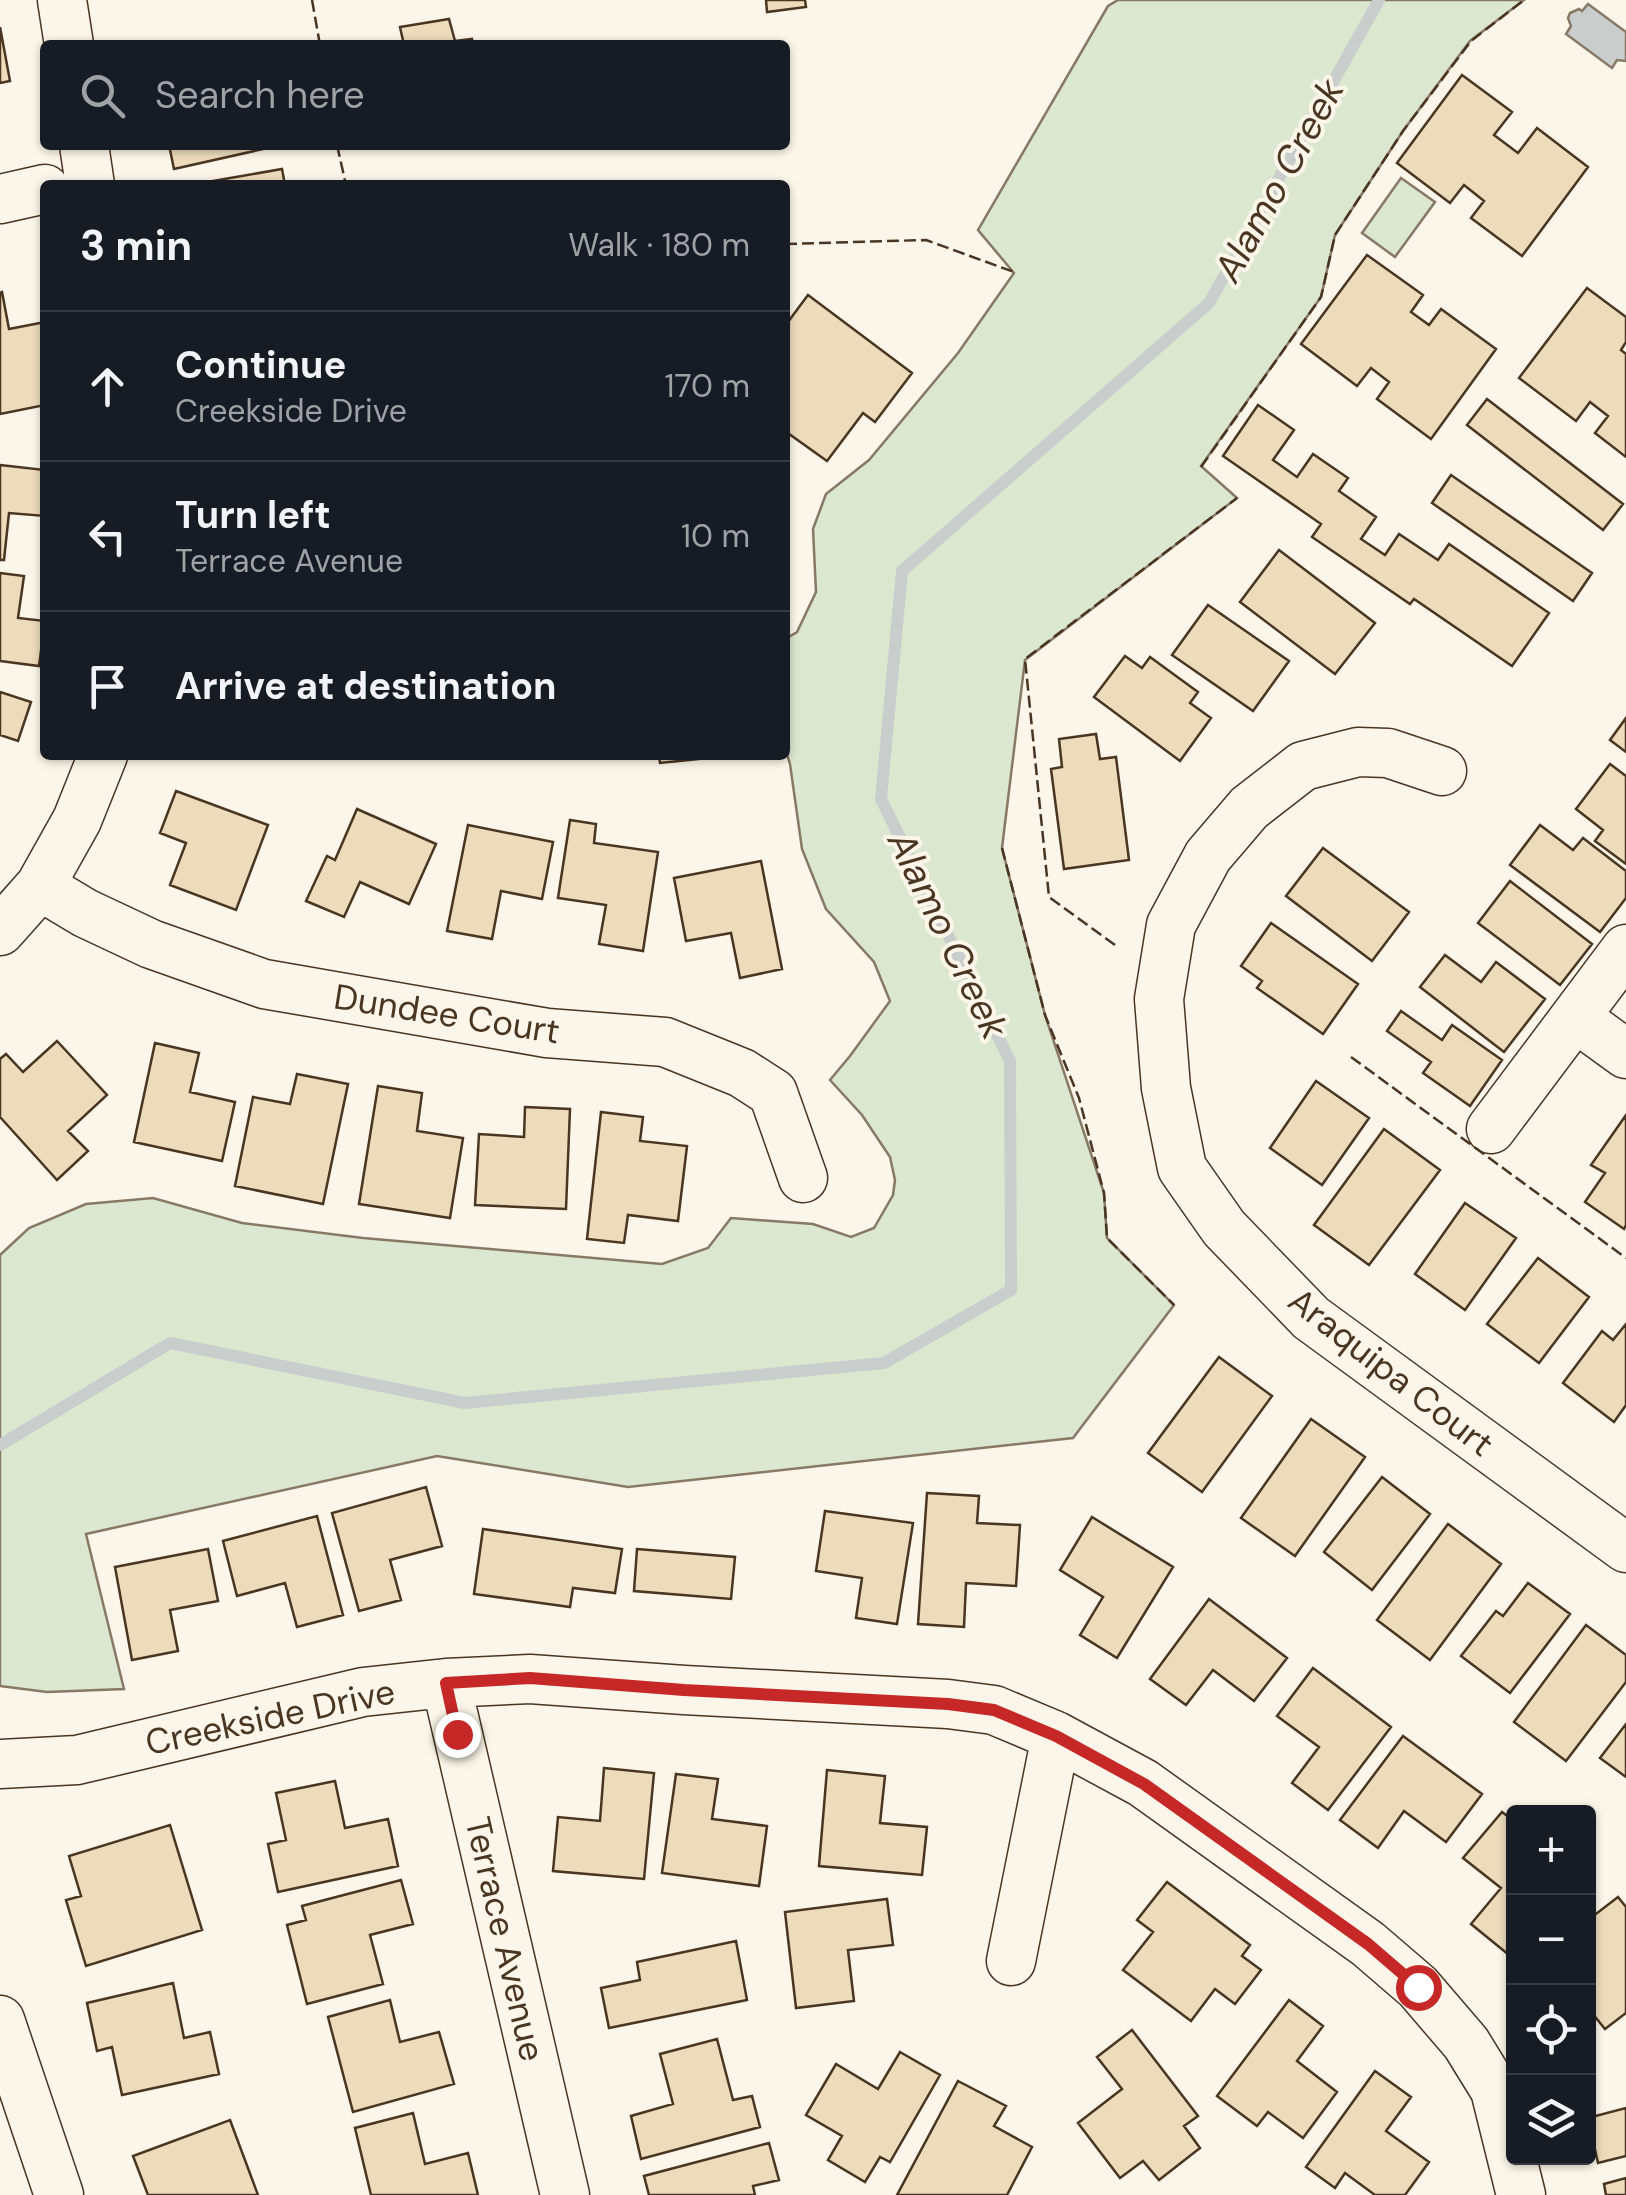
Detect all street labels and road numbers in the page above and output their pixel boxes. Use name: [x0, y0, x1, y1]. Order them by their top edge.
street label: Dundee Court: [331, 973, 563, 1055]
street label: Araquipa Court: [1279, 1277, 1503, 1467]
street label: Creekside Drive: [141, 1668, 399, 1766]
street label: Terrace Avenue: [455, 1812, 555, 2066]

